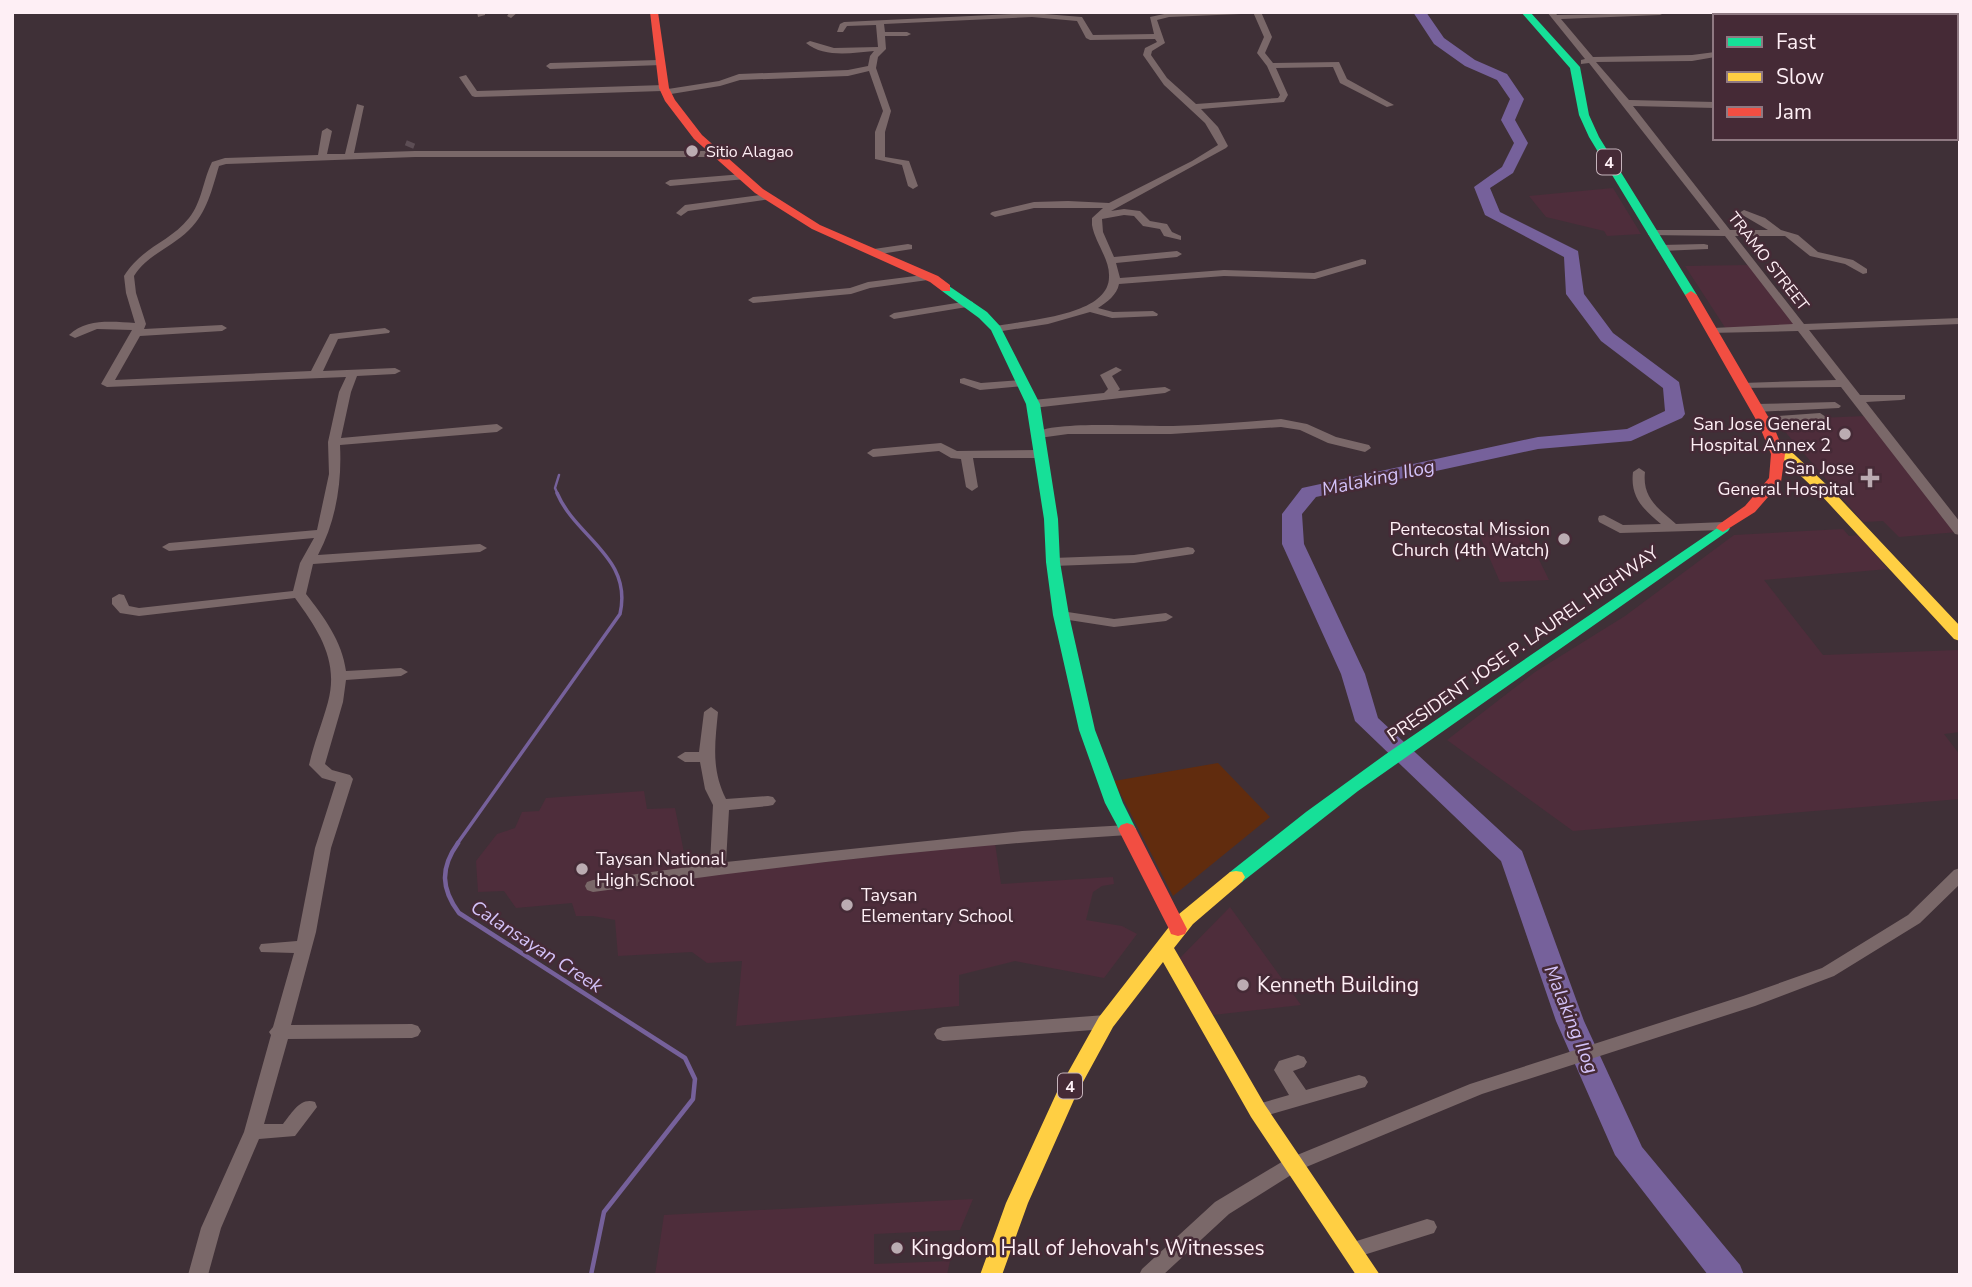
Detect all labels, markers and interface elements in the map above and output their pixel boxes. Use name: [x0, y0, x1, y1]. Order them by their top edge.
legend: [1713, 14, 1958, 140]
text: Fast: [1776, 28, 1816, 56]
text: Slow: [1776, 63, 1825, 91]
text: Jam: [1775, 98, 1812, 126]
place label: Sitio Alagao: [706, 141, 794, 163]
marker: Sitio Alagao: [684, 143, 700, 159]
road number: 4: [1597, 150, 1621, 174]
street label: TRAMO STREET: [1723, 208, 1814, 316]
place label: San Jose General Hospital Annex 2: [1690, 412, 1832, 457]
marker: San Jose General Hospital Annex 2: [1837, 426, 1853, 442]
water label: Malaking Ilog: [1319, 453, 1437, 503]
place label: San Jose General Hospital: [1718, 456, 1855, 501]
marker: San Jose General Hospital: [1860, 468, 1880, 488]
place label: Pentecostal Mission Church (4th Watch): [1390, 517, 1550, 562]
marker: Pentecostal Mission Church (4th Watch): [1556, 531, 1572, 547]
street label: PRESIDENT JOSE P. LAUREL HIGHWAY: [1383, 540, 1664, 747]
place label: Taysan National High School: [596, 847, 726, 892]
marker: Taysan National High School: [574, 861, 590, 877]
place label: Taysan Elementary School: [861, 883, 1014, 928]
water label: Calansayan Creek: [465, 894, 608, 1000]
marker: Taysan Elementary School: [839, 897, 855, 913]
water label: Malaking Ilog: [1538, 961, 1605, 1077]
place label: Kenneth Building: [1257, 971, 1419, 999]
marker: Kenneth Building: [1235, 977, 1251, 993]
road number: 4: [1058, 1074, 1082, 1098]
place label: Kingdom Hall of Jehovah's Witnesses: [911, 1234, 1265, 1262]
marker: Kingdom Hall of Jehovah's Witnesses: [889, 1240, 905, 1256]

